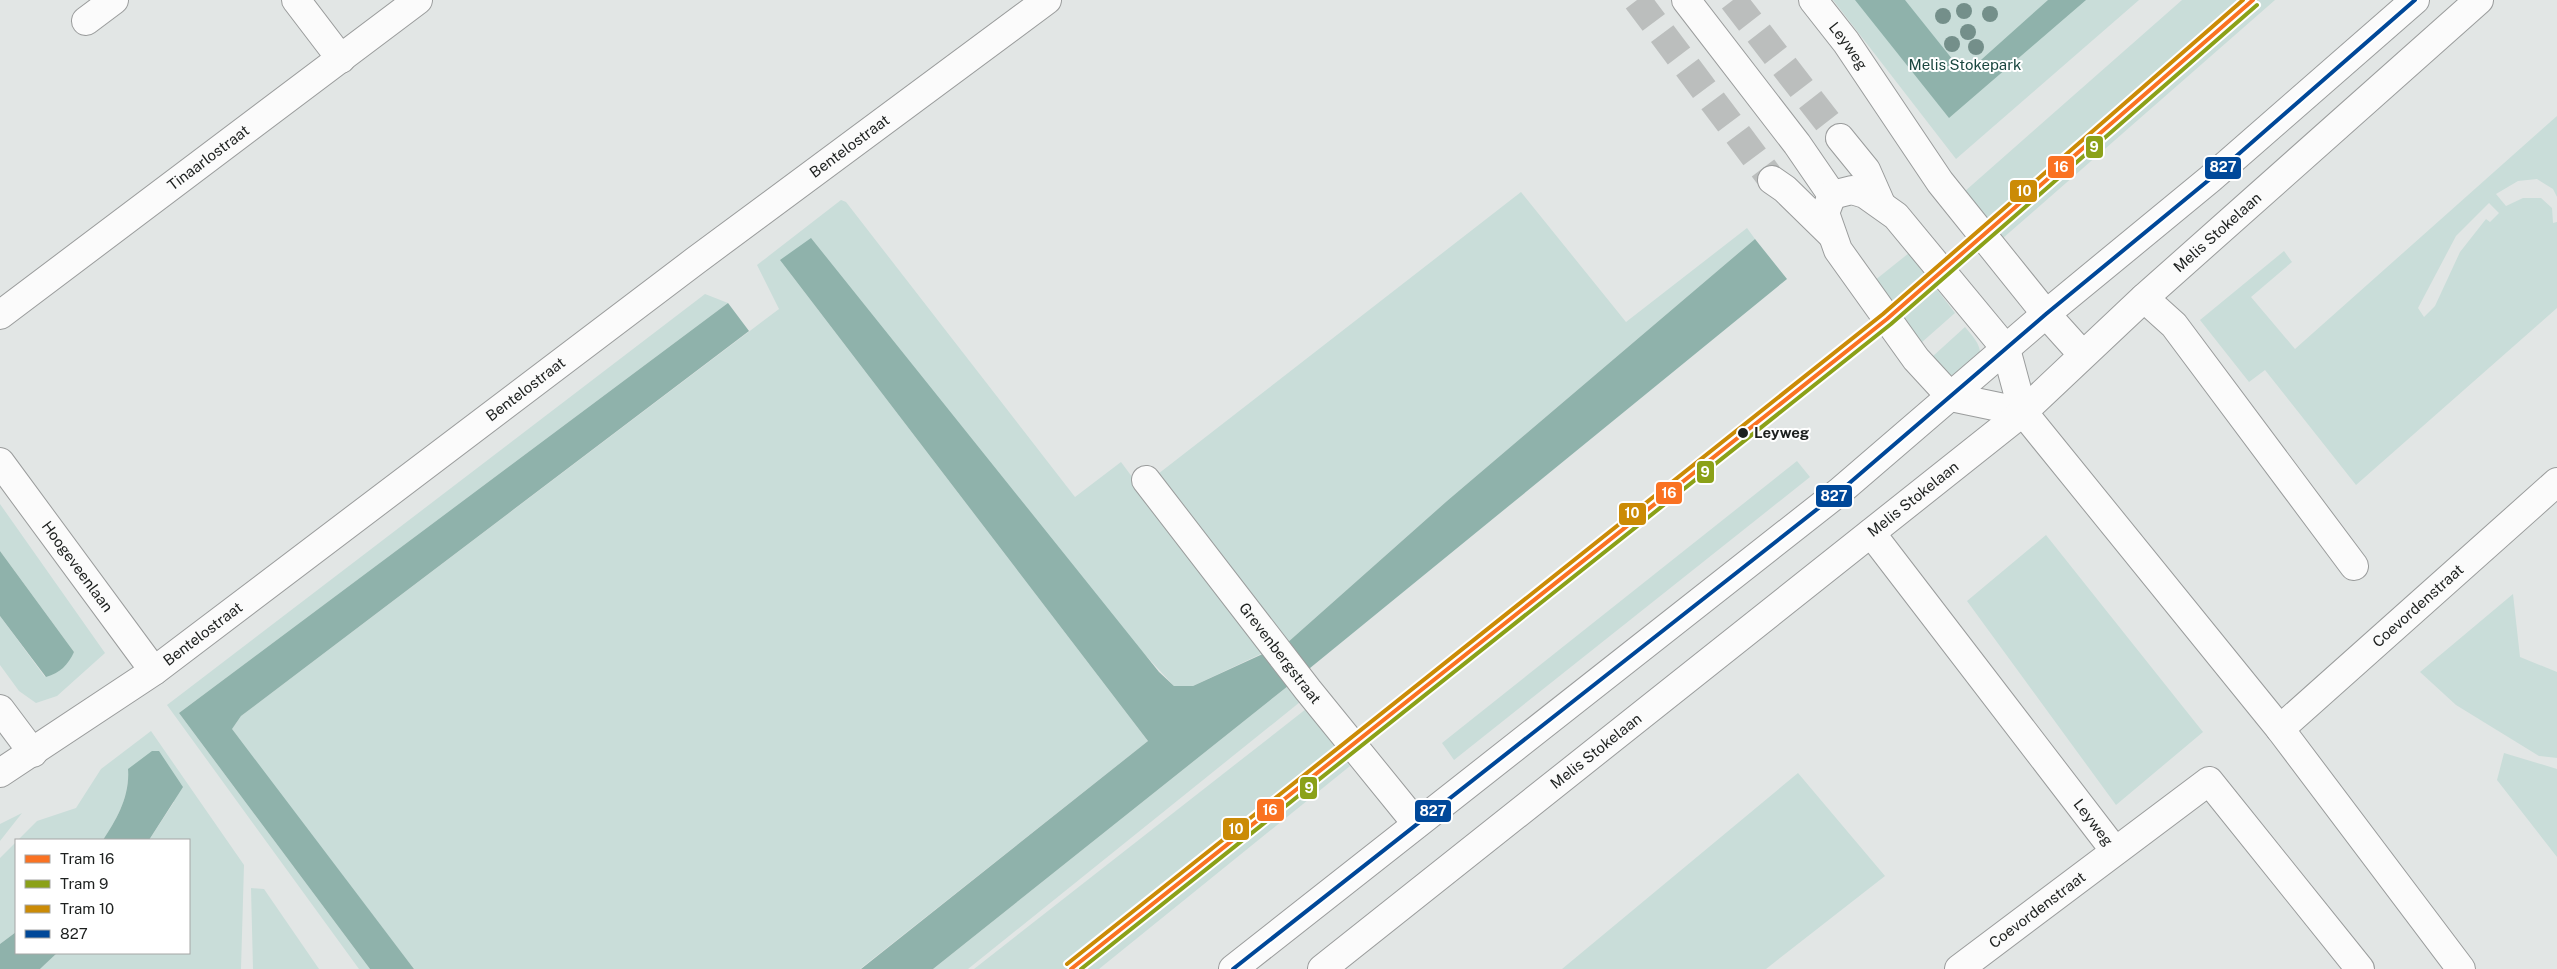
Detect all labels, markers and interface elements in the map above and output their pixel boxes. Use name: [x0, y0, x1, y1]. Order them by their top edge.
street label: Leyweg: [1826, 19, 1871, 73]
park label: Melis Stokepark: [1909, 56, 2021, 73]
street label: Bentelostraat: [806, 111, 893, 181]
street label: Tinaarlostraat: [164, 121, 252, 194]
line badge: 9: [2085, 135, 2104, 159]
text: 9: [2089, 139, 2099, 155]
line badge: 16: [2047, 155, 2075, 179]
line badge: 827: [2204, 156, 2242, 180]
text: 16: [2053, 159, 2069, 175]
text: 827: [2209, 159, 2237, 175]
line badge: 10: [2009, 179, 2038, 203]
text: 10: [2016, 183, 2032, 199]
street label: Melis Stokelaan: [2170, 189, 2264, 276]
street label: Bentelostraat: [482, 354, 568, 424]
place label: Leyweg: [1754, 424, 1810, 441]
marker: Leyweg: [1736, 426, 1750, 440]
street label: Melis Stokelaan: [1864, 458, 1962, 540]
line badge: 9: [1696, 460, 1715, 484]
text: 9: [1700, 464, 1710, 480]
line badge: 16: [1655, 481, 1683, 505]
line badge: 827: [1815, 484, 1853, 508]
text: 16: [1661, 485, 1677, 501]
text: 827: [1820, 488, 1848, 504]
line badge: 10: [1618, 502, 1647, 526]
text: 10: [1624, 505, 1640, 521]
street label: Hoogeveenlaan: [38, 518, 117, 615]
street label: Coevordenstraat: [2369, 561, 2467, 650]
street label: Bentelostraat: [160, 598, 246, 669]
street label: Grevenbergstraat: [1236, 599, 1325, 707]
street label: Melis Stokelaan: [1547, 710, 1645, 792]
line badge: 9: [1299, 776, 1318, 800]
text: 9: [1304, 780, 1314, 796]
street label: Leyweg: [2070, 796, 2117, 849]
line badge: 16: [1256, 798, 1285, 822]
line badge: 827: [1414, 799, 1452, 823]
text: 16: [1262, 802, 1278, 818]
text: 827: [1419, 803, 1447, 819]
line badge: 10: [1222, 817, 1250, 841]
text: 10: [1228, 821, 1244, 837]
legend: [15, 839, 190, 954]
text: Tram 16: [60, 850, 114, 867]
street label: Coevordenstraat: [1986, 868, 2089, 951]
text: Tram 9: [60, 875, 108, 892]
text: Tram 10: [60, 900, 114, 917]
text: 827: [60, 925, 88, 942]

